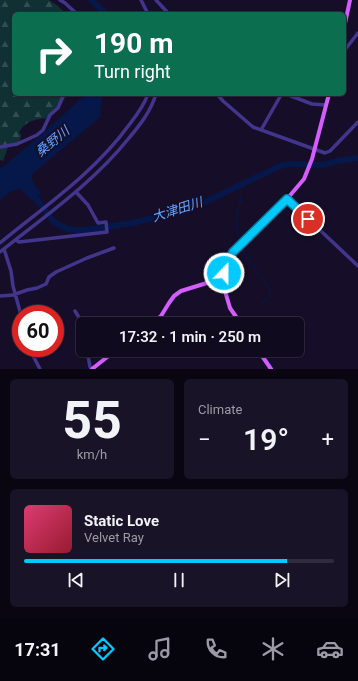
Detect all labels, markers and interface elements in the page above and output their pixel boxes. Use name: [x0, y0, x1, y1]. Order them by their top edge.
text: 190 m: [94, 27, 173, 60]
icon: right: [28, 28, 80, 80]
text: Turn right: [94, 61, 171, 82]
water label: 桑野川: [33, 122, 74, 160]
water label: 大津田川: [150, 194, 206, 225]
pin: [291, 202, 325, 236]
icon: arrive: [297, 208, 319, 230]
position arrow: [203, 252, 245, 294]
speed limit sign: 60: [12, 305, 64, 357]
text: 17:32 · 1 min · 250 m: [119, 328, 261, 346]
text: 55: [62, 390, 122, 451]
text: Climate: [198, 402, 242, 417]
text: 19°: [243, 422, 289, 457]
text: −: [198, 427, 211, 452]
text: +: [322, 427, 334, 452]
text: km/h: [77, 447, 107, 462]
text: Static Love: [84, 512, 159, 530]
text: Velvet Ray: [84, 530, 144, 545]
icon: previous: [65, 569, 87, 591]
icon: pause: [168, 569, 190, 591]
icon: next: [271, 569, 293, 591]
icon: directions: [89, 635, 117, 663]
icon: music: [146, 635, 174, 663]
icon: phone: [202, 635, 230, 663]
icon: climate: [259, 635, 287, 663]
icon: car: [316, 635, 344, 663]
text: 17:31: [14, 639, 61, 660]

